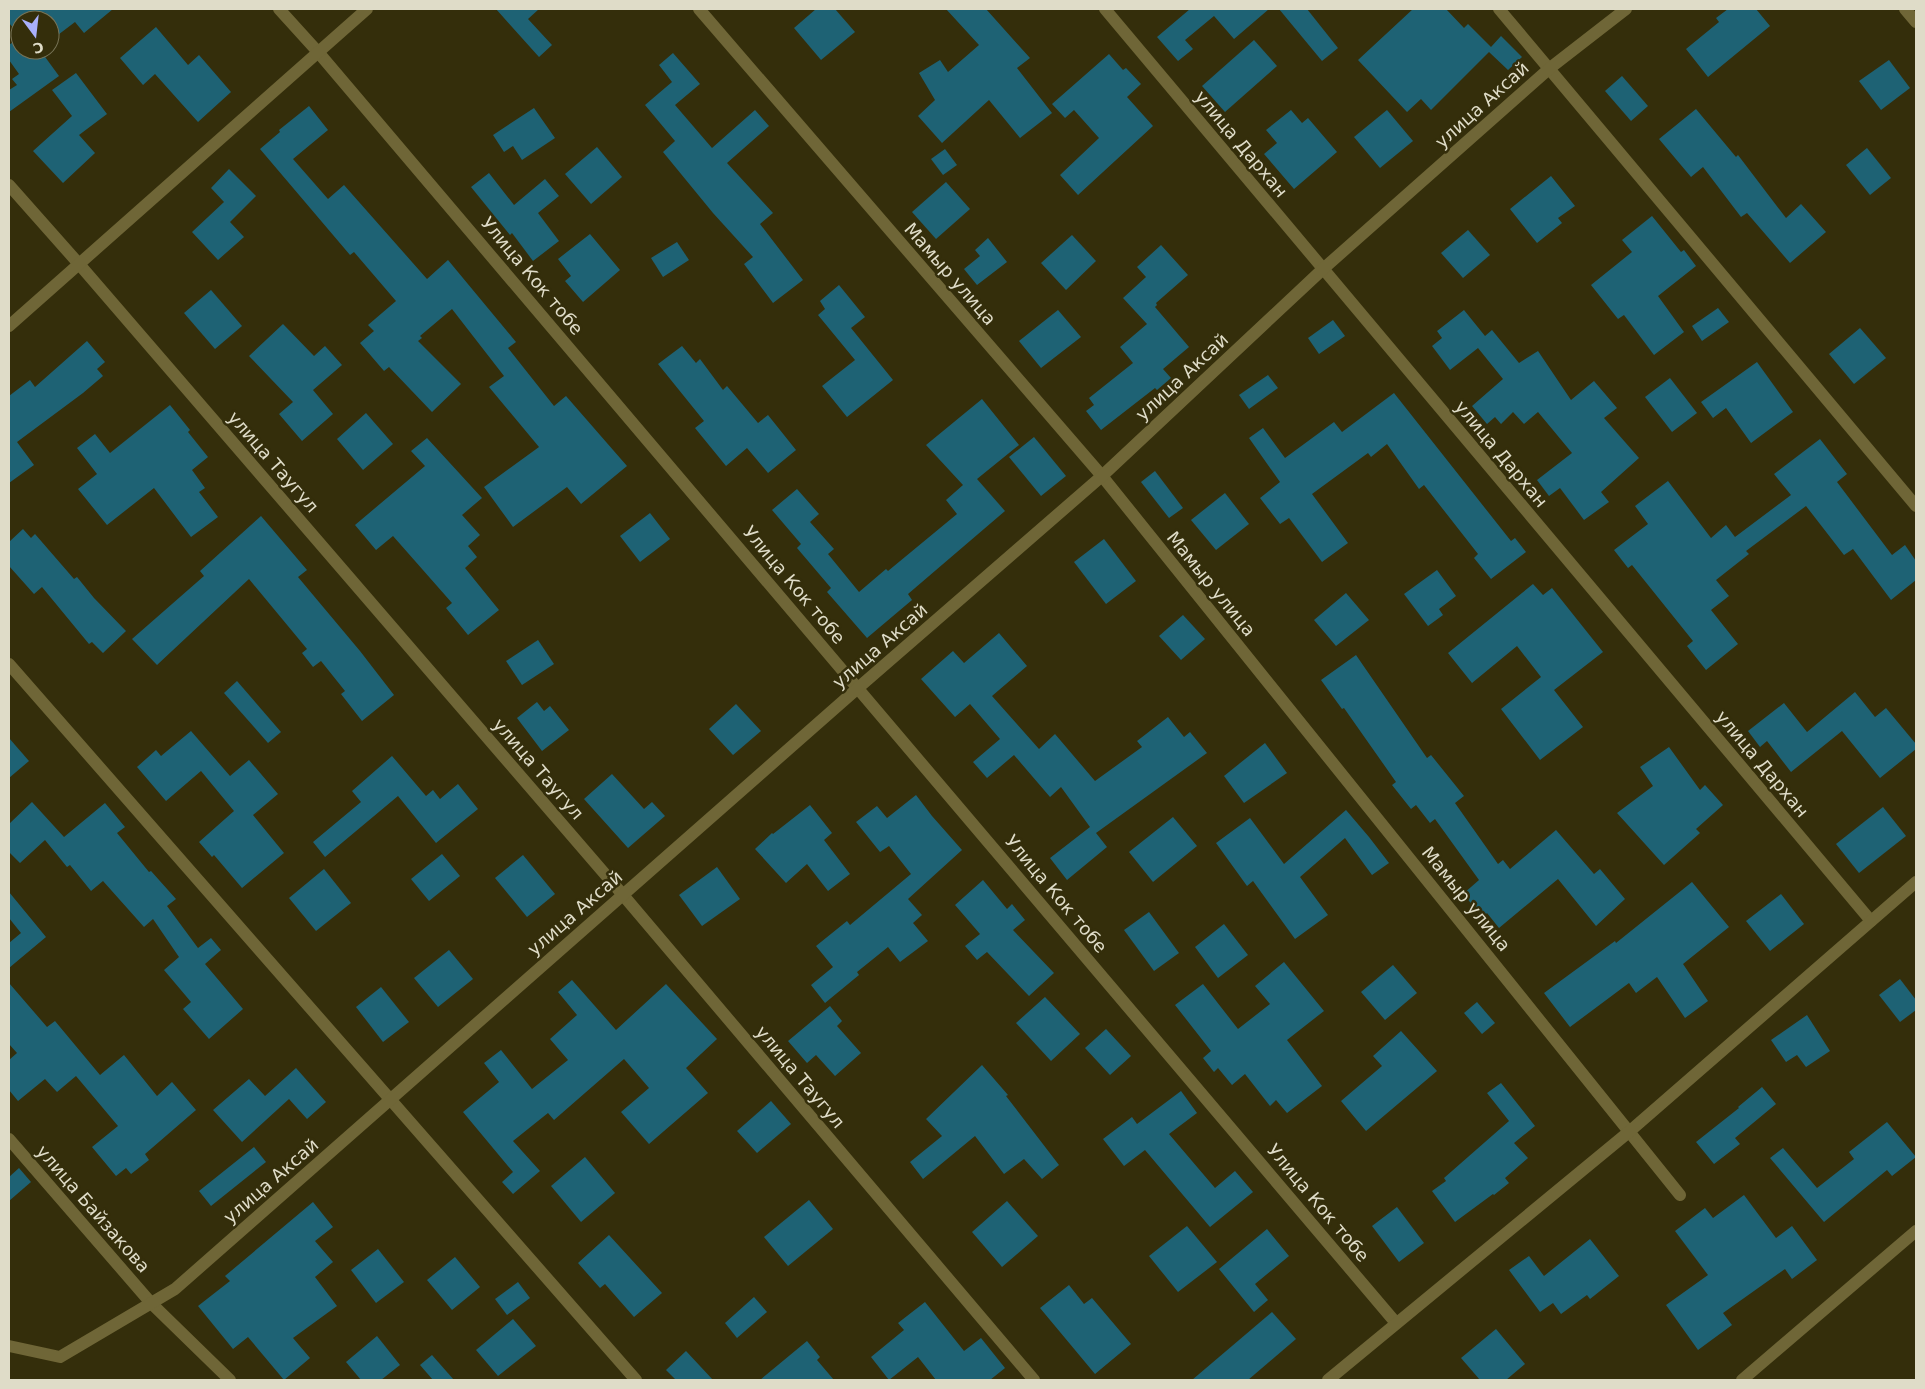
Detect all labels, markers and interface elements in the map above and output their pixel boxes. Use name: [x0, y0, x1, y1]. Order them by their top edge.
north arrow: [10, 10, 60, 60]
text: С: [31, 38, 45, 57]
street label: улица Аксай: [1431, 57, 1533, 152]
street label: улица Дархан: [1191, 86, 1292, 201]
street label: Улица Кок тобе: [477, 213, 588, 339]
street label: Мамыр улица: [900, 218, 1000, 329]
street label: улица Аксай: [1131, 328, 1232, 425]
street label: улица Дархан: [1451, 396, 1552, 511]
street label: улица Таугул: [224, 407, 323, 517]
street label: Улица Кок тобе: [739, 522, 850, 648]
street label: Мамыр улица: [1163, 527, 1260, 640]
street label: улица Аксай: [828, 599, 931, 692]
street label: улица Дархан: [1712, 706, 1813, 821]
street label: улица Таугул: [489, 714, 588, 824]
street label: Улица Кок тобе: [1001, 831, 1112, 957]
street label: Мамыр улица: [1418, 842, 1515, 955]
street label: улица Аксай: [523, 866, 626, 959]
street label: улица Таугул: [751, 1021, 849, 1132]
street label: улица Аксай: [219, 1134, 322, 1227]
street label: Улица Кок тобе: [1263, 1140, 1374, 1266]
street label: улица Байзакова: [32, 1141, 154, 1277]

